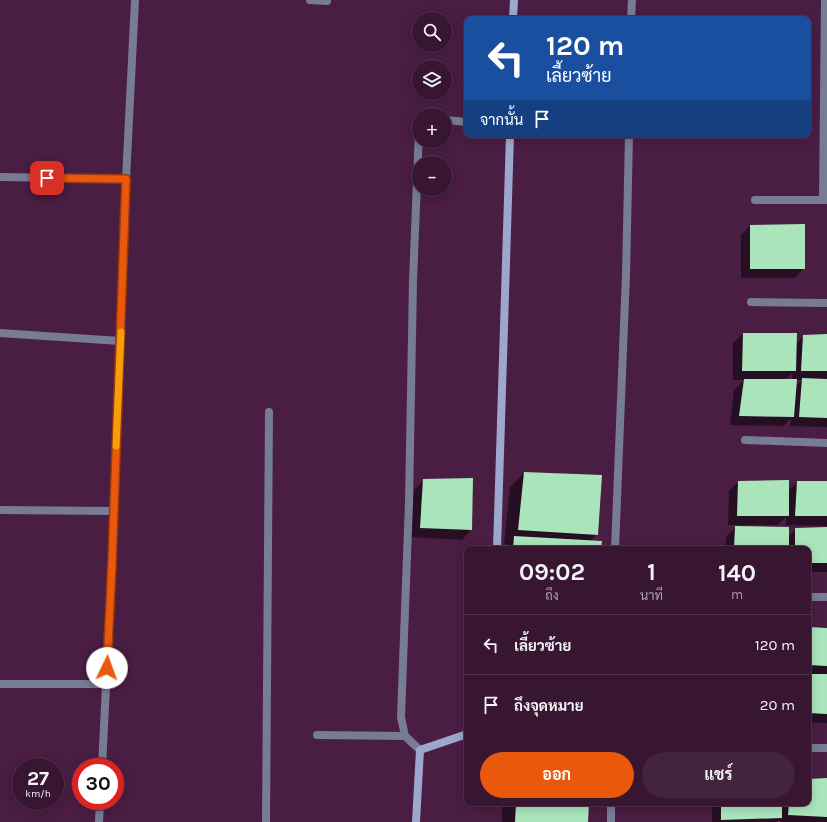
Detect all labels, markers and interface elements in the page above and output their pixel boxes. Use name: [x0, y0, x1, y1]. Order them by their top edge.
map controls: [412, 12, 452, 196]
button: search: [412, 12, 452, 52]
text: 120 m: [546, 29, 624, 62]
icon: left: [480, 32, 532, 84]
button: layers: [412, 60, 452, 100]
text: เลี้ยวซ้าย: [546, 65, 612, 87]
button: +: [412, 108, 452, 148]
icon: arrive: [531, 108, 553, 130]
text: จากนั้น: [480, 111, 523, 129]
button: −: [412, 156, 452, 196]
pin: [30, 161, 64, 195]
icon: arrive: [36, 167, 58, 189]
text: 09:02: [519, 558, 585, 586]
text: 1: [647, 558, 656, 586]
text: 140: [718, 559, 756, 587]
text: m: [731, 587, 743, 602]
text: ถึง: [545, 588, 559, 603]
text: นาที: [640, 588, 663, 603]
icon: left: [480, 634, 502, 656]
text: 120 m: [755, 636, 795, 654]
text: เลี้ยวซ้าย: [514, 637, 571, 655]
position arrow: [86, 647, 128, 689]
icon: arrive: [480, 694, 502, 716]
text: 20 m: [760, 696, 795, 714]
text: ถึงจุดหมาย: [514, 697, 584, 715]
button: ออก: [480, 752, 634, 798]
button: แชร์: [642, 752, 795, 798]
speed limit sign: 30: [72, 758, 124, 810]
text: 27: [27, 767, 49, 790]
text: km/h: [25, 788, 51, 800]

